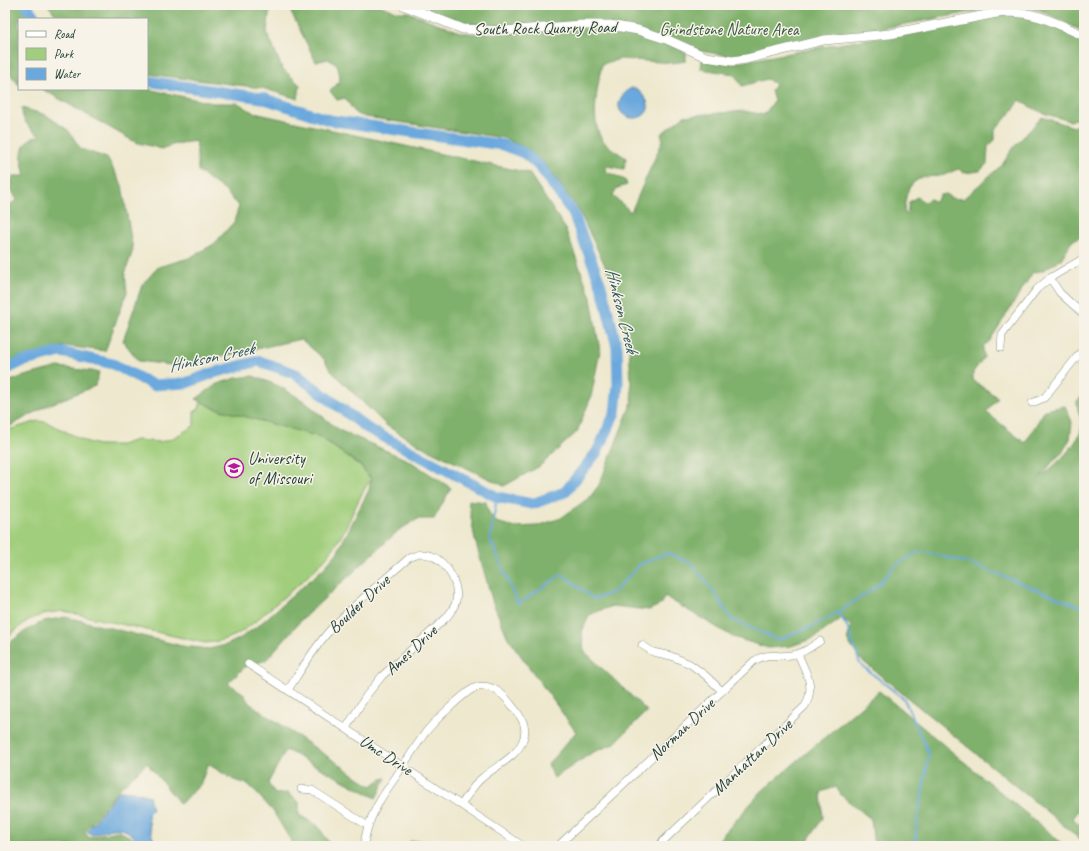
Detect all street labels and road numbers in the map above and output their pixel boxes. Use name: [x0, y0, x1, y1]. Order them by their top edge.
street label: South Rock Quarry Road: [474, 16, 620, 40]
street label: Boulder Drive: [324, 569, 395, 638]
street label: Ames Drive: [381, 620, 443, 679]
street label: Norman Drive: [645, 692, 720, 765]
street label: Manhattan Drive: [707, 713, 798, 800]
street label: Umc Drive: [356, 730, 418, 781]

